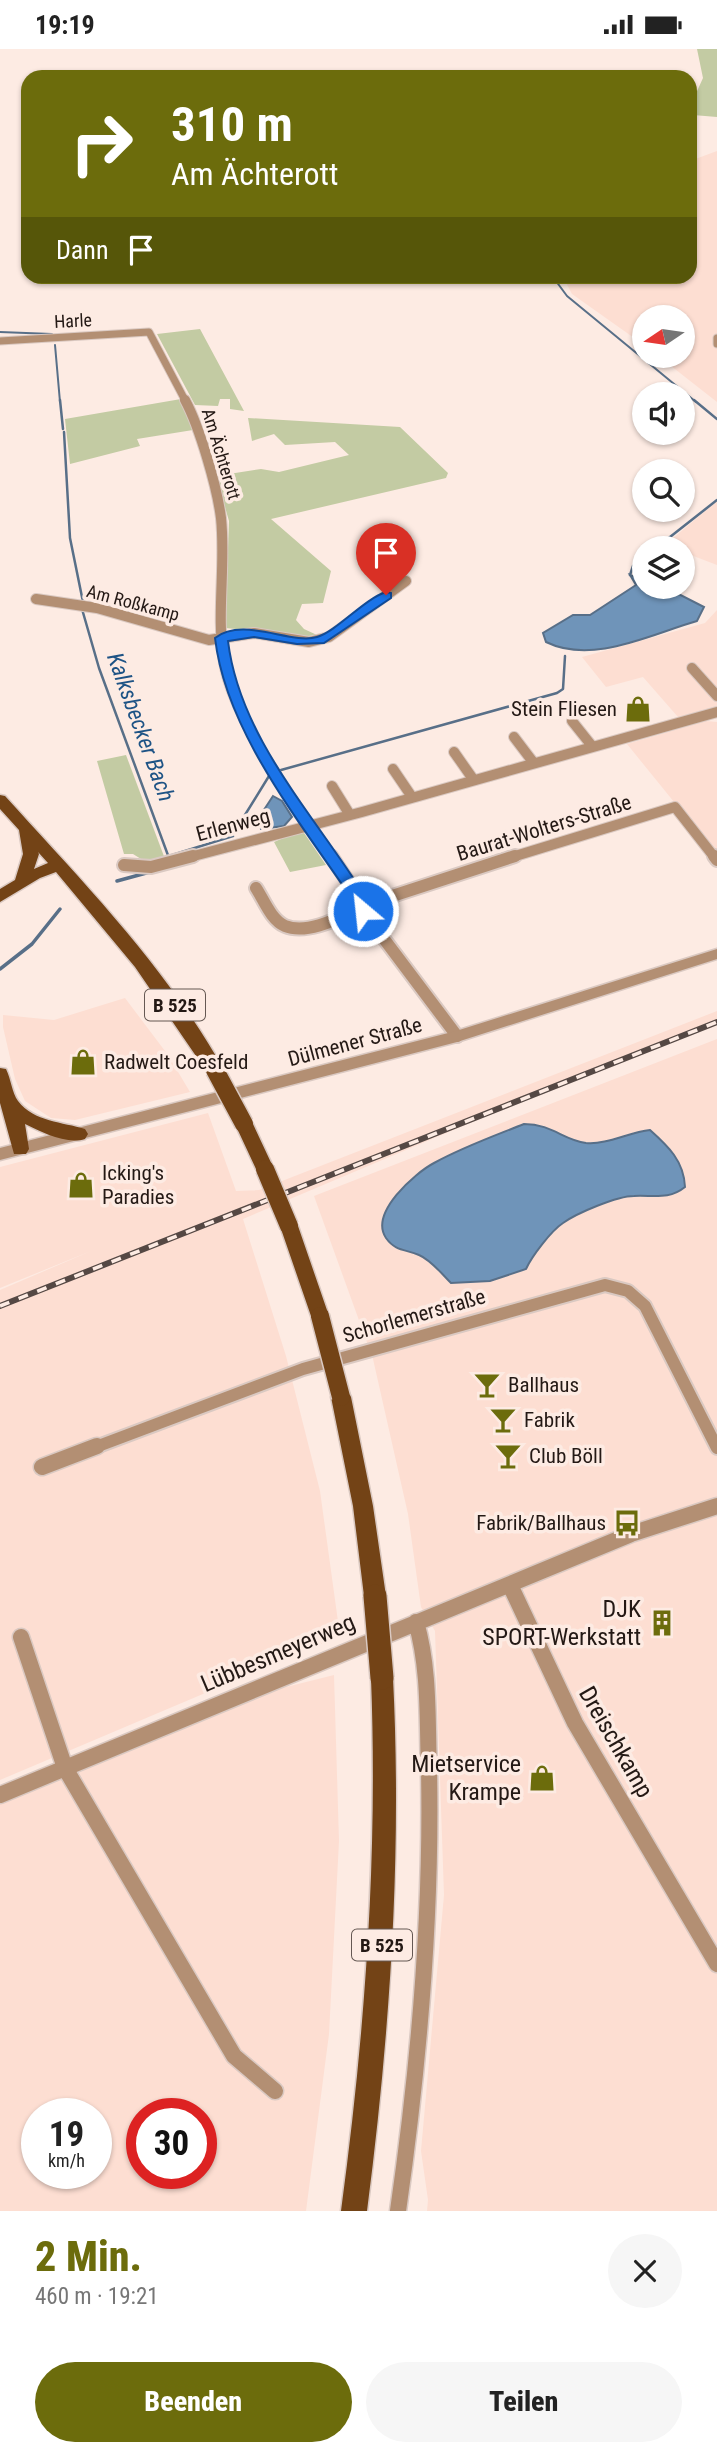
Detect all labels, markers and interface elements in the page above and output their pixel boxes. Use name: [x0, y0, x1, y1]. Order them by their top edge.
text: 19:19: [35, 10, 95, 40]
text: 310 m: [171, 96, 293, 153]
icon: right: [56, 98, 147, 189]
text: Am Ächterott: [171, 155, 338, 193]
icon: arrive: [122, 231, 160, 269]
text: Dann: [56, 235, 108, 265]
north arrow: [632, 305, 695, 367]
map controls: [632, 305, 695, 599]
street label: Harle: [54, 309, 92, 332]
button: sound: [632, 382, 695, 445]
street label: Am Ächterott: [198, 406, 245, 502]
button: search: [632, 459, 695, 522]
pin: [356, 523, 416, 595]
icon: arrive: [367, 534, 405, 572]
button: layers: [632, 536, 695, 599]
street label: Am Roßkamp: [84, 580, 182, 625]
water label: Kalksbecker Bach: [101, 649, 180, 805]
shop icon: Stein Fliesen: [623, 694, 653, 724]
place label: Stein Fliesen: [511, 697, 617, 721]
street label: Baurat-Wolters-Straße: [454, 790, 634, 866]
street label: Erlenweg: [193, 804, 273, 846]
position arrow: [326, 874, 400, 948]
road number: B 525: [145, 989, 205, 1021]
street label: Dülmener Straße: [285, 1013, 425, 1071]
shop icon: Radwelt Coesfeld: [68, 1047, 98, 1077]
place label: Radwelt Coesfeld: [104, 1050, 248, 1074]
place label: Icking's Paradies: [102, 1161, 174, 1209]
shop icon: Icking's Paradies: [66, 1170, 96, 1200]
street label: Schorlemerstraße: [340, 1284, 488, 1348]
bar icon: Ballhaus: [472, 1370, 502, 1400]
place label: Ballhaus: [508, 1373, 579, 1397]
bar icon: Fabrik: [488, 1405, 518, 1435]
place label: Fabrik: [524, 1408, 575, 1432]
bar icon: Club Böll: [493, 1441, 523, 1471]
place label: Club Böll: [529, 1444, 603, 1468]
bus stop icon: Fabrik/Ballhaus: [612, 1508, 642, 1538]
place label: Fabrik/Ballhaus: [476, 1511, 606, 1535]
place label: DJK SPORT-Werkstatt: [482, 1595, 641, 1651]
street label: Lübbesmeyerweg: [197, 1608, 359, 1698]
building icon: DJK SPORT-Werkstatt: [647, 1608, 677, 1638]
street label: Dreischkamp: [573, 1682, 659, 1802]
place label: Mietservice Krampe: [411, 1750, 521, 1806]
shop icon: Mietservice Krampe: [527, 1763, 557, 1793]
road number: B 525: [352, 1929, 412, 1961]
speed limit sign: 30: [126, 2098, 217, 2189]
text: 19: [49, 2114, 84, 2155]
text: km/h: [48, 2150, 85, 2171]
text: 2 Min.: [35, 2232, 142, 2281]
button: close: [608, 2234, 682, 2308]
text: 460 m · 19:21: [35, 2283, 159, 2310]
button: Beenden: [35, 2362, 352, 2442]
button: Teilen: [366, 2362, 682, 2442]

